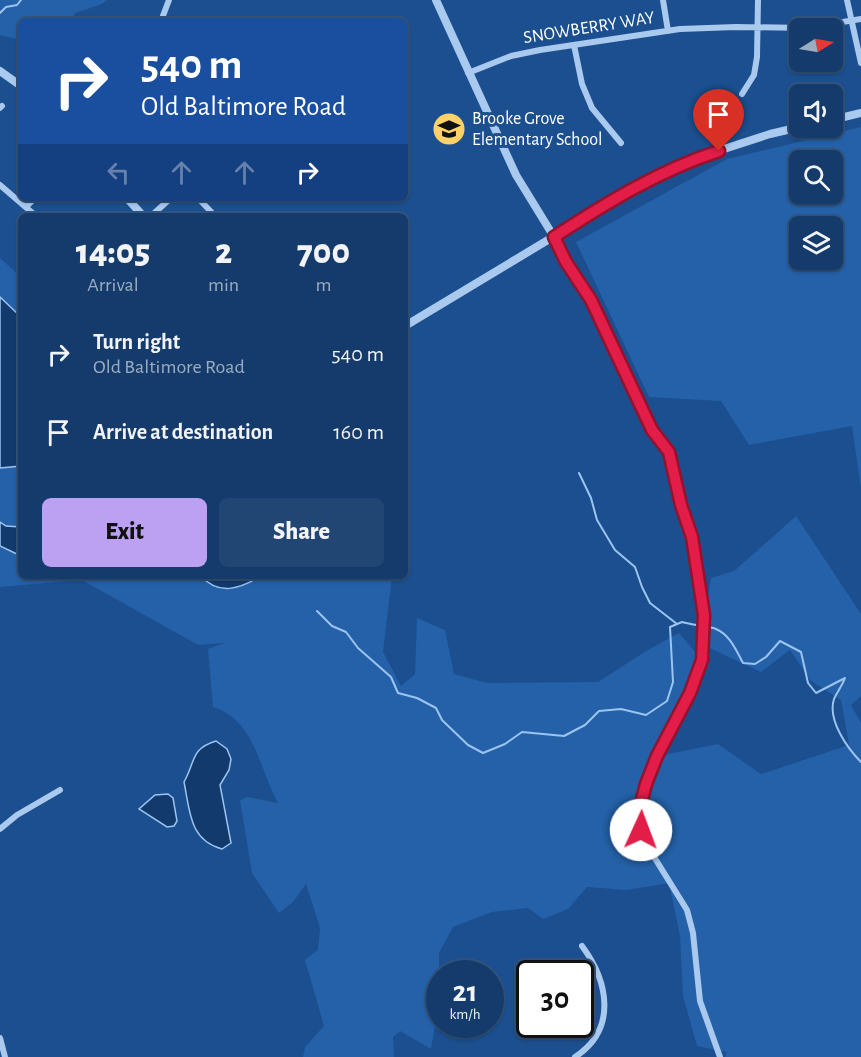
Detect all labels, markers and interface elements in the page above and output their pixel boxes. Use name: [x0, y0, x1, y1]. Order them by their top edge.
street label: SNOWBERRY WAY: [522, 9, 656, 47]
north arrow: [789, 18, 843, 72]
map controls: [789, 18, 843, 270]
icon: right: [42, 42, 120, 120]
text: 540 m: [141, 44, 242, 86]
button: sound: [789, 84, 843, 138]
pin: [693, 89, 744, 151]
text: Old Baltimore Road: [141, 93, 346, 120]
icon: arrive: [702, 98, 735, 131]
place label: Brooke Grove Elementary School: [472, 110, 603, 149]
school or university icon: Brooke Grove Elementary School: [431, 111, 467, 147]
button: search: [789, 150, 843, 204]
icon: left: [102, 156, 135, 189]
icon: ahead: [165, 156, 198, 189]
icon: ahead: [228, 156, 261, 189]
icon: right: [291, 156, 324, 189]
button: layers: [789, 216, 843, 270]
text: 14:05: [76, 234, 150, 270]
text: 2: [215, 234, 232, 270]
text: 700: [297, 234, 350, 270]
text: Arrival: [87, 275, 139, 295]
text: min: [208, 275, 239, 295]
text: m: [316, 275, 332, 295]
text: Turn right: [93, 331, 180, 353]
icon: right: [42, 338, 75, 371]
text: 540 m: [331, 343, 384, 365]
text: Old Baltimore Road: [93, 357, 245, 377]
icon: arrive: [42, 416, 75, 449]
text: Arrive at destination: [93, 421, 273, 443]
text: 160 m: [333, 421, 384, 443]
button: Exit: [42, 498, 207, 567]
button: Share: [219, 498, 384, 567]
position arrow: [609, 798, 673, 862]
speed limit sign: 30: [516, 960, 594, 1038]
text: 21: [453, 977, 477, 1007]
text: km/h: [450, 1007, 480, 1022]

